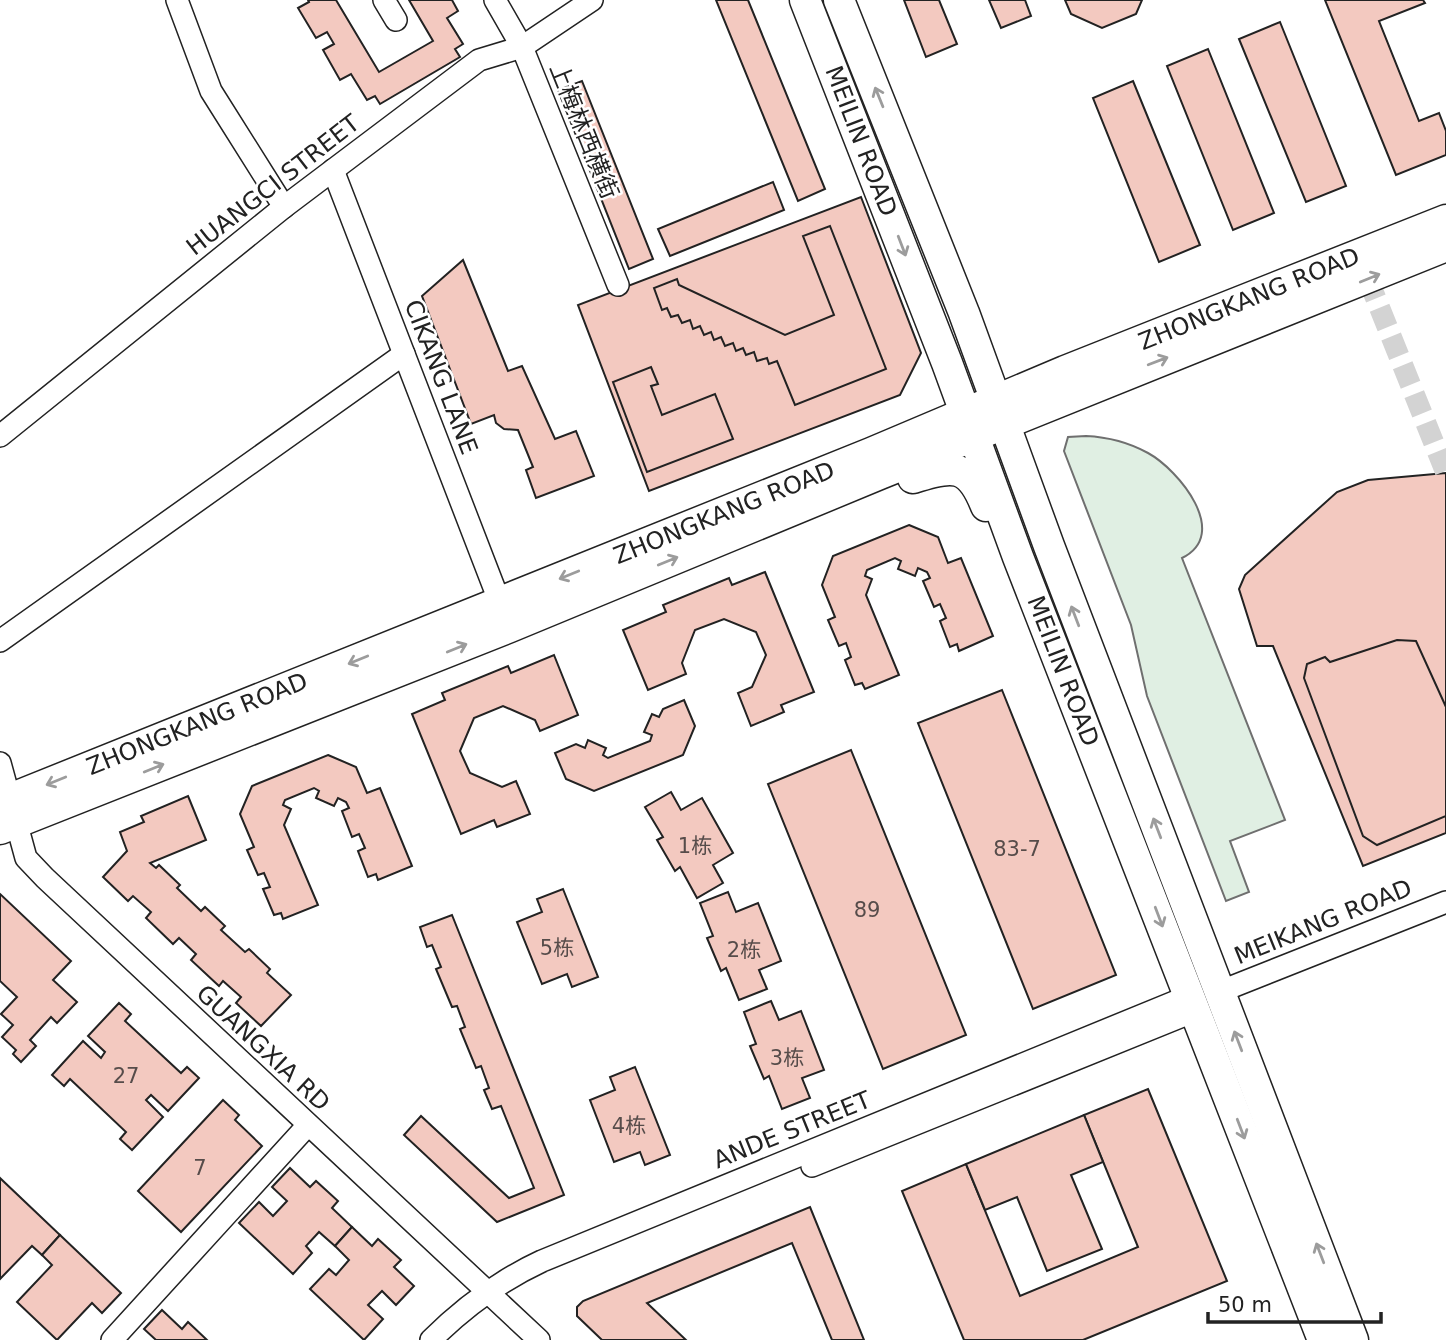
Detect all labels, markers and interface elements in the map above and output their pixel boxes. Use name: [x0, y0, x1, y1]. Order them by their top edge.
street label: 上梅林西横街: [544, 59, 624, 203]
street label: MEILIN ROAD: [819, 62, 903, 220]
one-way arrow: [872, 87, 885, 108]
street label: HUANGCI STREET: [181, 109, 365, 261]
one-way arrow: [896, 235, 909, 257]
street label: ZHONGKANG ROAD: [1134, 242, 1364, 356]
one-way arrow: [1359, 271, 1380, 284]
street label: CIKANG LANE: [399, 296, 483, 458]
one-way arrow: [1147, 354, 1169, 367]
street label: ZHONGKANG ROAD: [609, 456, 839, 570]
one-way arrow: [656, 554, 678, 567]
one-way arrow: [559, 570, 580, 583]
street label: MEILIN ROAD: [1021, 592, 1105, 750]
one-way arrow: [1068, 606, 1081, 627]
one-way arrow: [446, 640, 467, 653]
one-way arrow: [348, 654, 369, 667]
street label: ZHONGKANG ROAD: [82, 667, 312, 781]
one-way arrow: [143, 760, 165, 773]
one-way arrow: [45, 775, 67, 788]
one-way arrow: [1149, 818, 1162, 840]
house number: 1栋: [678, 834, 712, 858]
house number: 83-7: [993, 837, 1041, 861]
street label: MEIKANG ROAD: [1230, 874, 1416, 970]
house number: 89: [854, 898, 880, 922]
one-way arrow: [1153, 906, 1166, 927]
house number: 5栋: [540, 936, 574, 960]
house number: 2栋: [727, 938, 761, 962]
street label: GUANGXIA RD: [191, 979, 335, 1117]
one-way arrow: [1231, 1031, 1244, 1052]
house number: 3栋: [770, 1046, 804, 1070]
house number: 27: [113, 1064, 139, 1088]
street label: ANDE STREET: [709, 1086, 875, 1174]
house number: 4栋: [612, 1114, 646, 1138]
one-way arrow: [1236, 1118, 1248, 1139]
house number: 7: [193, 1156, 207, 1180]
one-way arrow: [1312, 1243, 1325, 1265]
scale bar: [1208, 1280, 1381, 1324]
text: 50 m: [1218, 1293, 1272, 1317]

